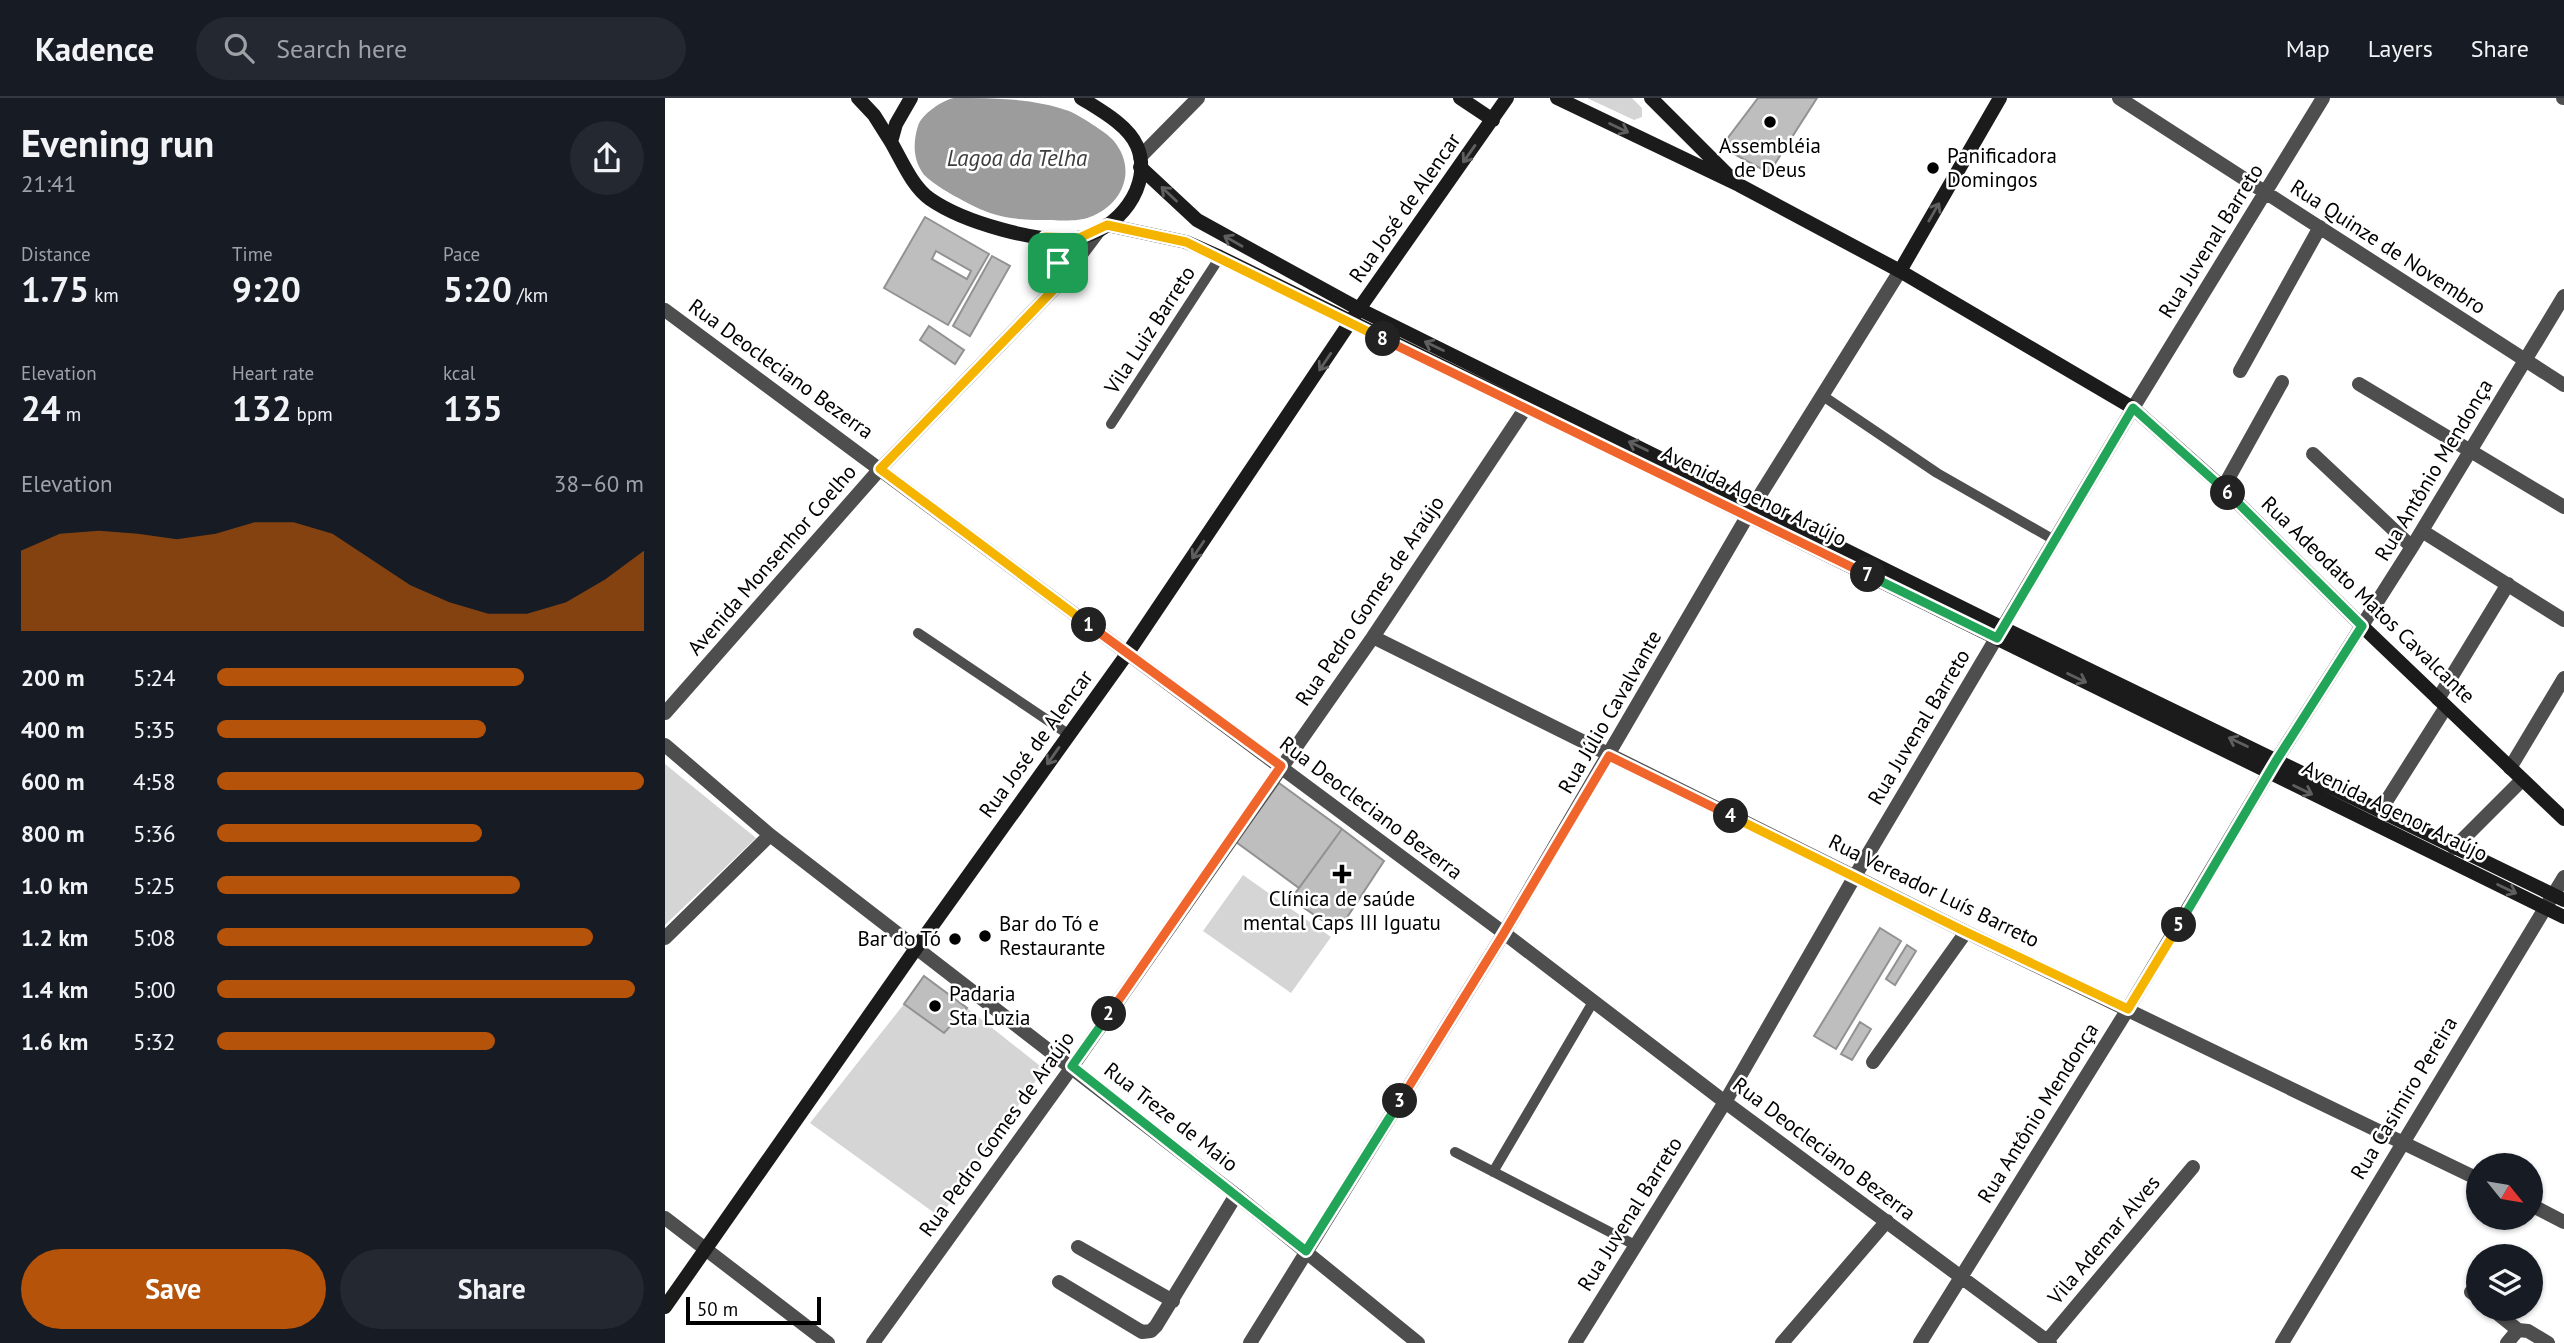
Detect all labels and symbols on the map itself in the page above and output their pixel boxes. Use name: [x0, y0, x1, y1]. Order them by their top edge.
marker: Assembléia de Deus: [1762, 114, 1778, 130]
one-way arrow: [1608, 121, 1629, 135]
street label: Rua José de Alencar: [1343, 128, 1466, 288]
place label: Assembléia de Deus: [1719, 132, 1821, 183]
place label: Panificadora Domingos: [1947, 142, 2057, 193]
water label: Lagoa da Telha: [947, 143, 1087, 172]
one-way arrow: [1461, 144, 1476, 163]
street label: Rua Juvenal Barreto: [2152, 159, 2269, 323]
marker: Panificadora Domingos: [1925, 160, 1941, 176]
street label: Rua Quinze de Novembro: [2285, 173, 2491, 320]
one-way arrow: [1161, 185, 1178, 202]
one-way arrow: [1928, 202, 1941, 223]
pin: [1028, 233, 1088, 293]
one-way arrow: [1223, 234, 1243, 248]
street label: Vila Luiz Barreto: [1098, 261, 1201, 400]
street label: Rua Deocleciano Bezerra: [684, 292, 879, 445]
pin: 8: [1365, 322, 1401, 356]
one-way arrow: [1424, 338, 1445, 352]
one-way arrow: [1318, 351, 1332, 371]
street label: Rua Antônio Mendonça: [2369, 374, 2499, 566]
one-way arrow: [1628, 439, 1649, 453]
street label: Avenida Agenor Araújo: [1657, 439, 1851, 552]
street label: Avenida Monsenhor Coelho: [681, 459, 862, 661]
pin: 6: [2211, 476, 2245, 510]
street label: Rua Pedro Gomes de Araújo: [1289, 490, 1450, 711]
street label: Rua Adeodato Matos Cavalcante: [2256, 490, 2481, 709]
one-way arrow: [1191, 540, 1205, 559]
pin: 7: [1851, 558, 1885, 592]
pin: 1: [1071, 608, 1107, 642]
street label: Rua Júlio Cavalvante: [1552, 625, 1667, 798]
street label: Rua Juvenal Barreto: [1861, 644, 1976, 810]
street label: Rua José de Alencar: [973, 664, 1098, 823]
one-way arrow: [2066, 672, 2087, 685]
street label: Rua Deocleciano Bezerra: [1274, 730, 1468, 885]
one-way arrow: [2228, 735, 2249, 749]
one-way arrow: [1046, 746, 1060, 765]
street label: Avenida Agenor Araújo: [2298, 754, 2492, 867]
one-way arrow: [2292, 784, 2313, 797]
pin: 4: [1713, 798, 1749, 834]
street label: Rua Vereador Luís Barreto: [1824, 828, 2044, 953]
marker: Clínica de saúde mental Caps III Iguatu: [1332, 864, 1352, 884]
one-way arrow: [2496, 883, 2517, 897]
place label: Clínica de saúde mental Caps III Iguatu: [1243, 885, 1441, 936]
pin: 5: [2161, 908, 2197, 942]
place label: Bar do Tó e Restaurante: [999, 910, 1105, 961]
place label: Bar do Tó: [857, 925, 941, 952]
marker: Bar do Tó e Restaurante: [977, 928, 993, 944]
marker: Bar do Tó: [947, 931, 963, 947]
place label: Padaria Sta Luzia: [949, 980, 1030, 1031]
pin: 2: [1091, 996, 1127, 1032]
marker: Padaria Sta Luzia: [927, 998, 943, 1014]
street label: Rua Casimiro Pereira: [2344, 1011, 2463, 1184]
street label: Rua Antônio Mendonça: [1971, 1018, 2104, 1208]
street label: Rua Pedro Gomes de Araújo: [913, 1026, 1080, 1242]
street label: Rua Treze de Maio: [1099, 1056, 1244, 1177]
street label: Rua Deocleciano Bezerra: [1727, 1071, 1921, 1226]
pin: 3: [1383, 1084, 1417, 1118]
street label: Rua Juvenal Barreto: [1571, 1132, 1688, 1296]
north arrow: [2466, 1153, 2543, 1230]
street label: Vila Ademar Alves: [2041, 1169, 2166, 1311]
scale bar: [686, 1294, 821, 1326]

